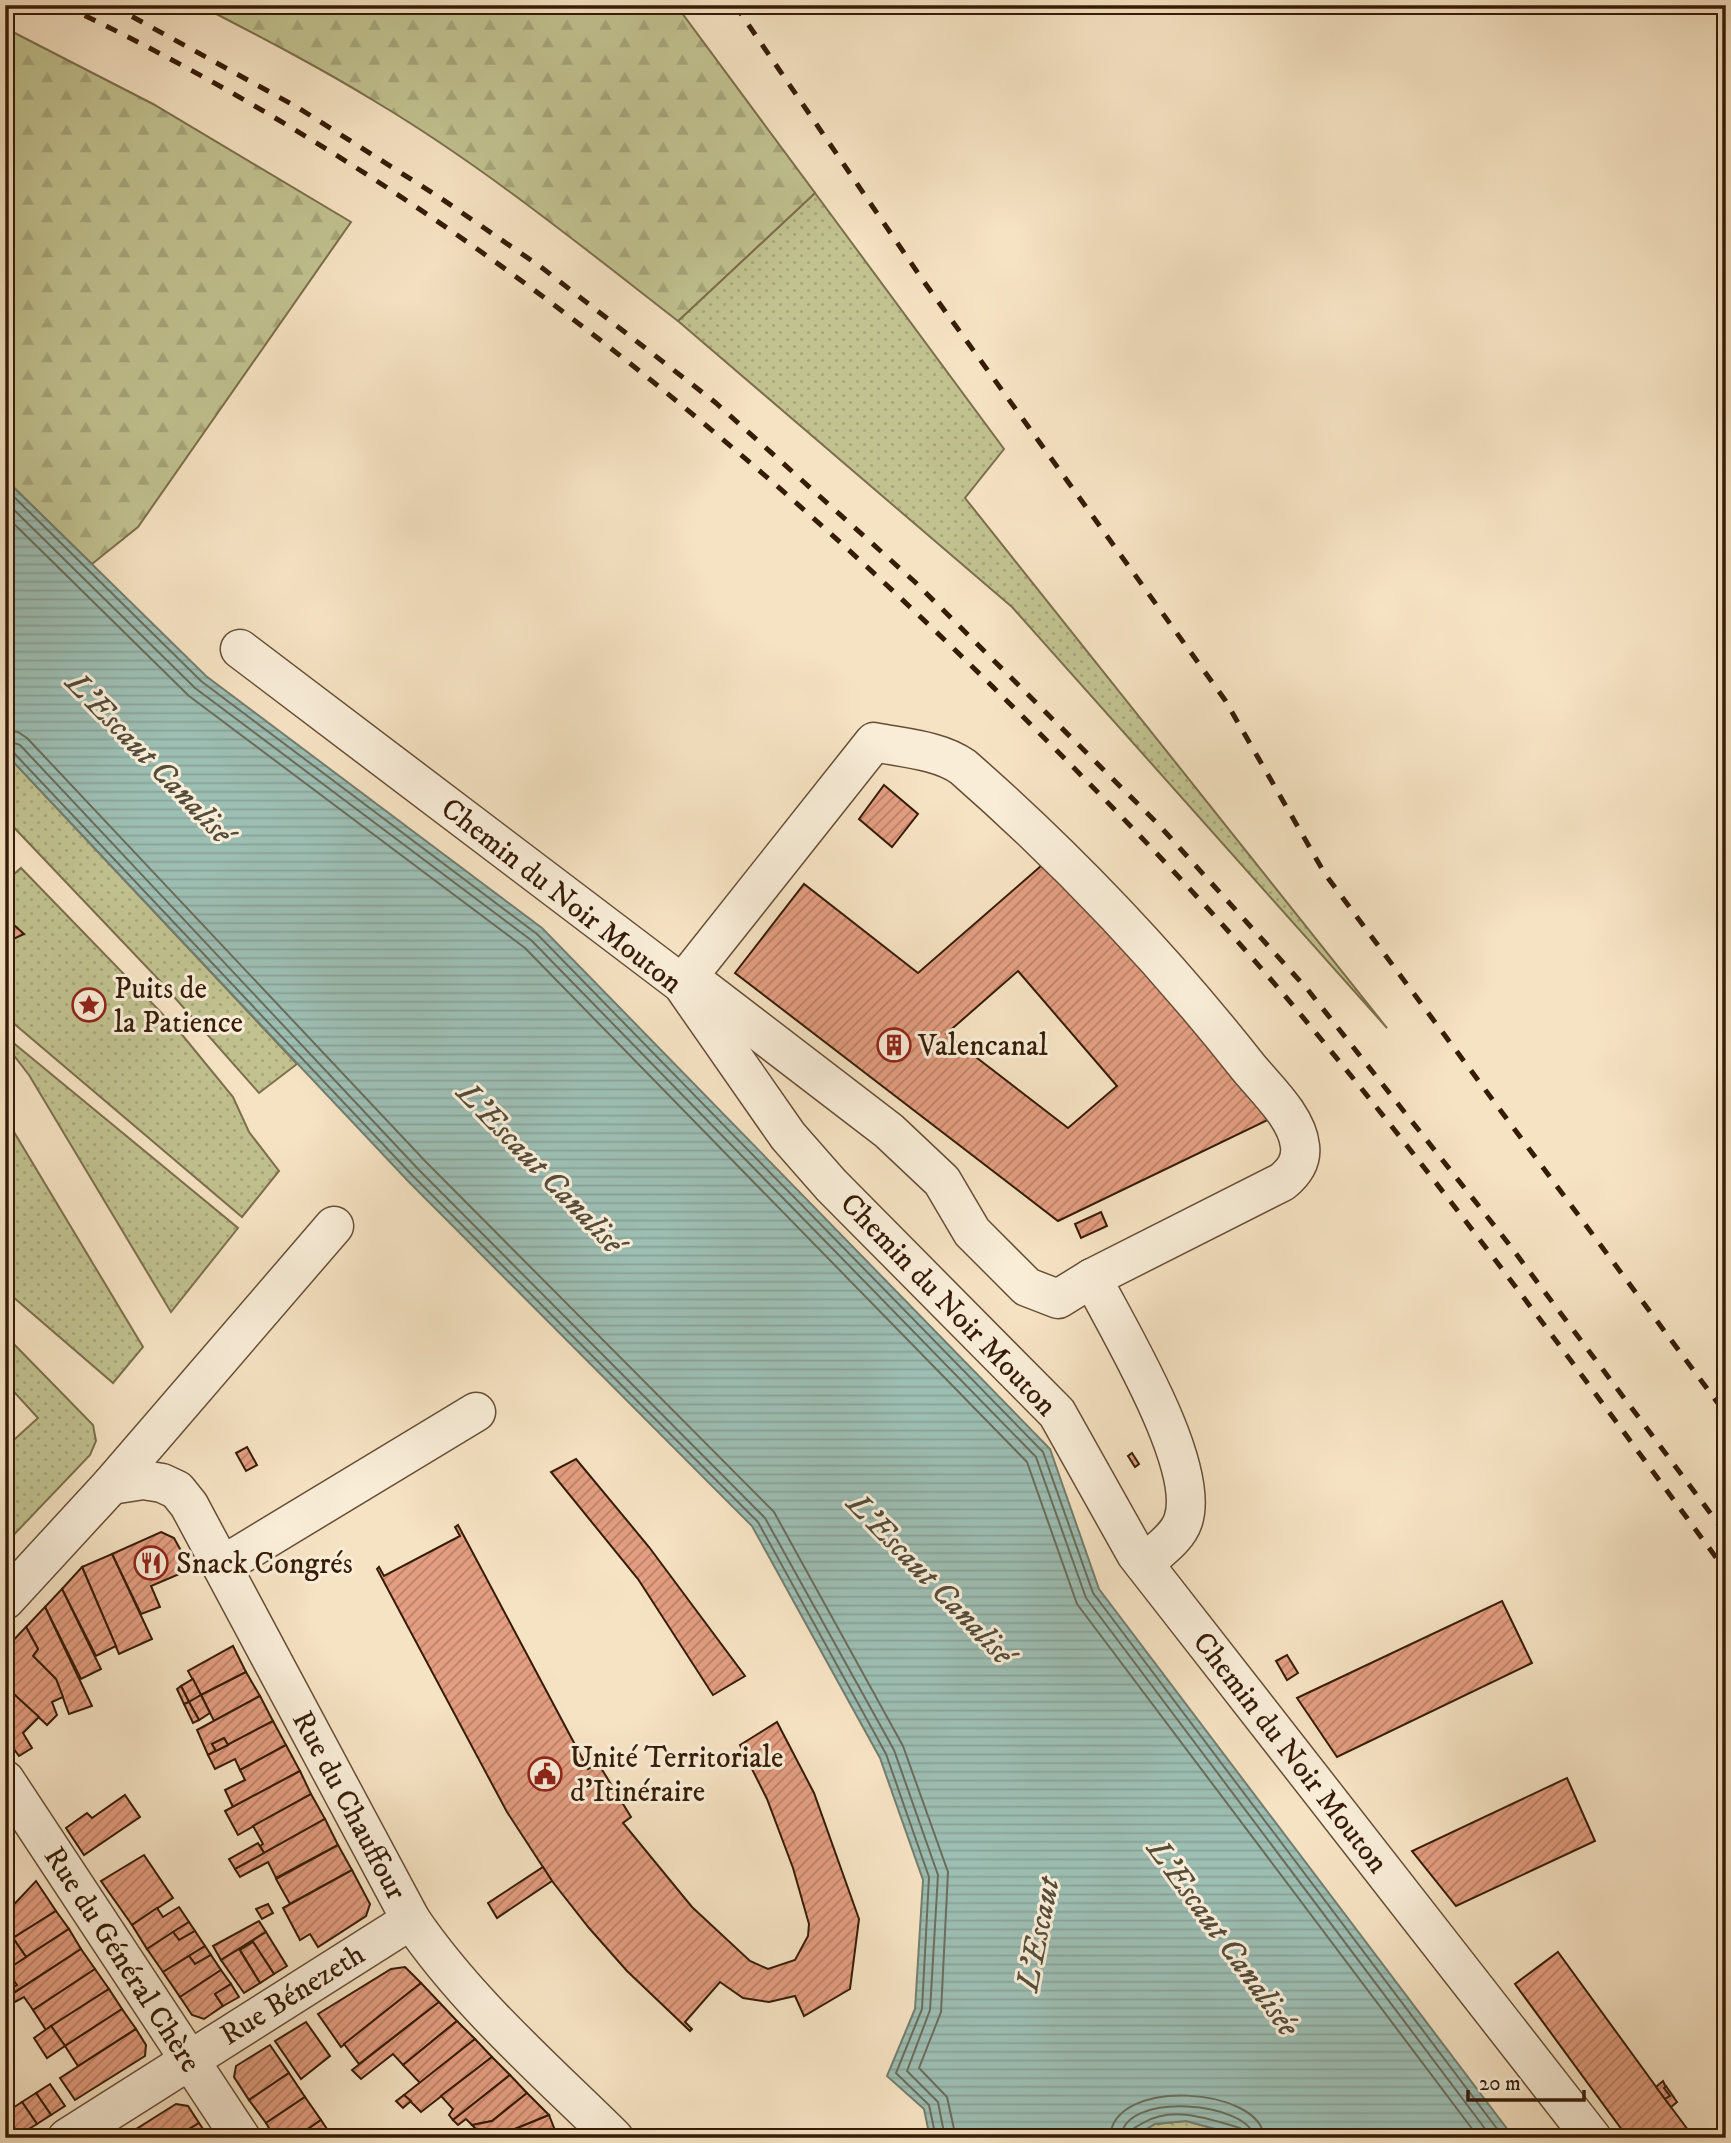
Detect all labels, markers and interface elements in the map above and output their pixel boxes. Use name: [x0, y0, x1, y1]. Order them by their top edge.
water label: L'Escaut Canalisé: [55, 663, 244, 856]
street label: Chemin du Noir Mouton: [433, 790, 689, 1002]
place label: Puits de la Patience: [114, 971, 243, 1042]
place icon: Puits de la Patience: [70, 986, 108, 1024]
building icon: Valencanal: [875, 1026, 913, 1064]
place label: Valencanal: [917, 1028, 1048, 1065]
water label: L'Escaut Canalisé: [446, 1073, 635, 1266]
street label: Chemin du Noir Mouton: [832, 1186, 1064, 1425]
water label: L'Escaut Canalisé: [836, 1484, 1025, 1677]
restaurant icon: Snack Congrés: [132, 1544, 170, 1582]
place label: Snack Congrés: [176, 1546, 353, 1583]
street label: Chemin du Noir Mouton: [1184, 1625, 1396, 1881]
street label: Rue du Chauffour: [283, 1705, 414, 1907]
place label: Unité Territoriale d'Itinéraire: [570, 1740, 783, 1811]
public building icon: Unité Territoriale d'Itinéraire: [526, 1755, 564, 1793]
water label: L'Escaut Canalisée: [1136, 1830, 1308, 2046]
street label: Rue du Général Chère: [35, 1840, 208, 2080]
water label: L'Escaut: [1008, 1872, 1070, 1996]
street label: Rue Bénezeth: [214, 1936, 372, 2054]
scale bar: [1468, 2059, 1584, 2103]
text: 20 m: [1479, 2071, 1521, 2097]

